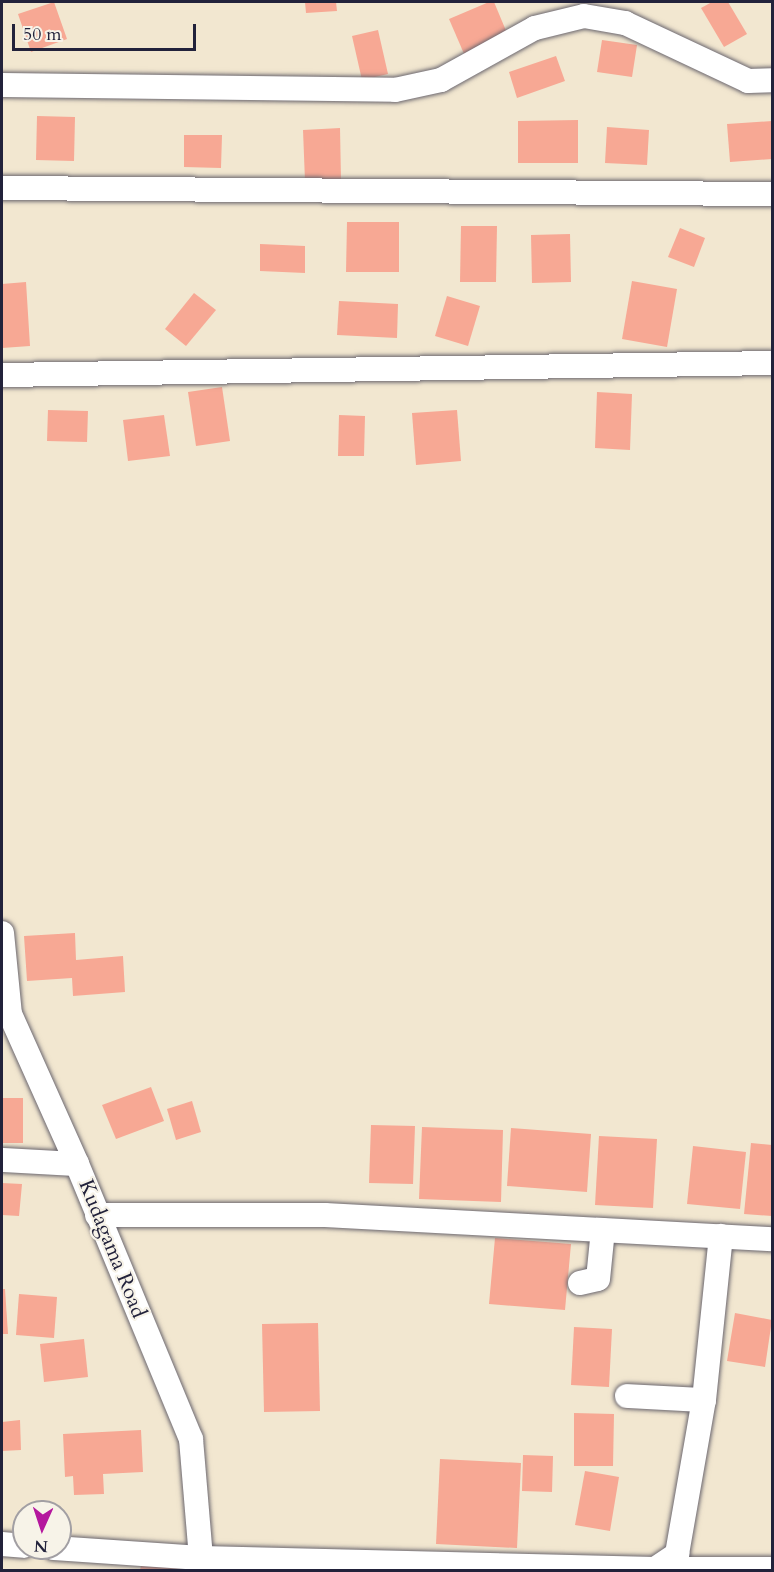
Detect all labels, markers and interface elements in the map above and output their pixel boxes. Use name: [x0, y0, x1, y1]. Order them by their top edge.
scale bar: [15, 12, 200, 50]
text: 50 m: [23, 22, 62, 47]
street label: Kudagama Road: [73, 1176, 151, 1322]
north arrow: [12, 1500, 72, 1560]
text: N: [34, 1535, 49, 1557]

